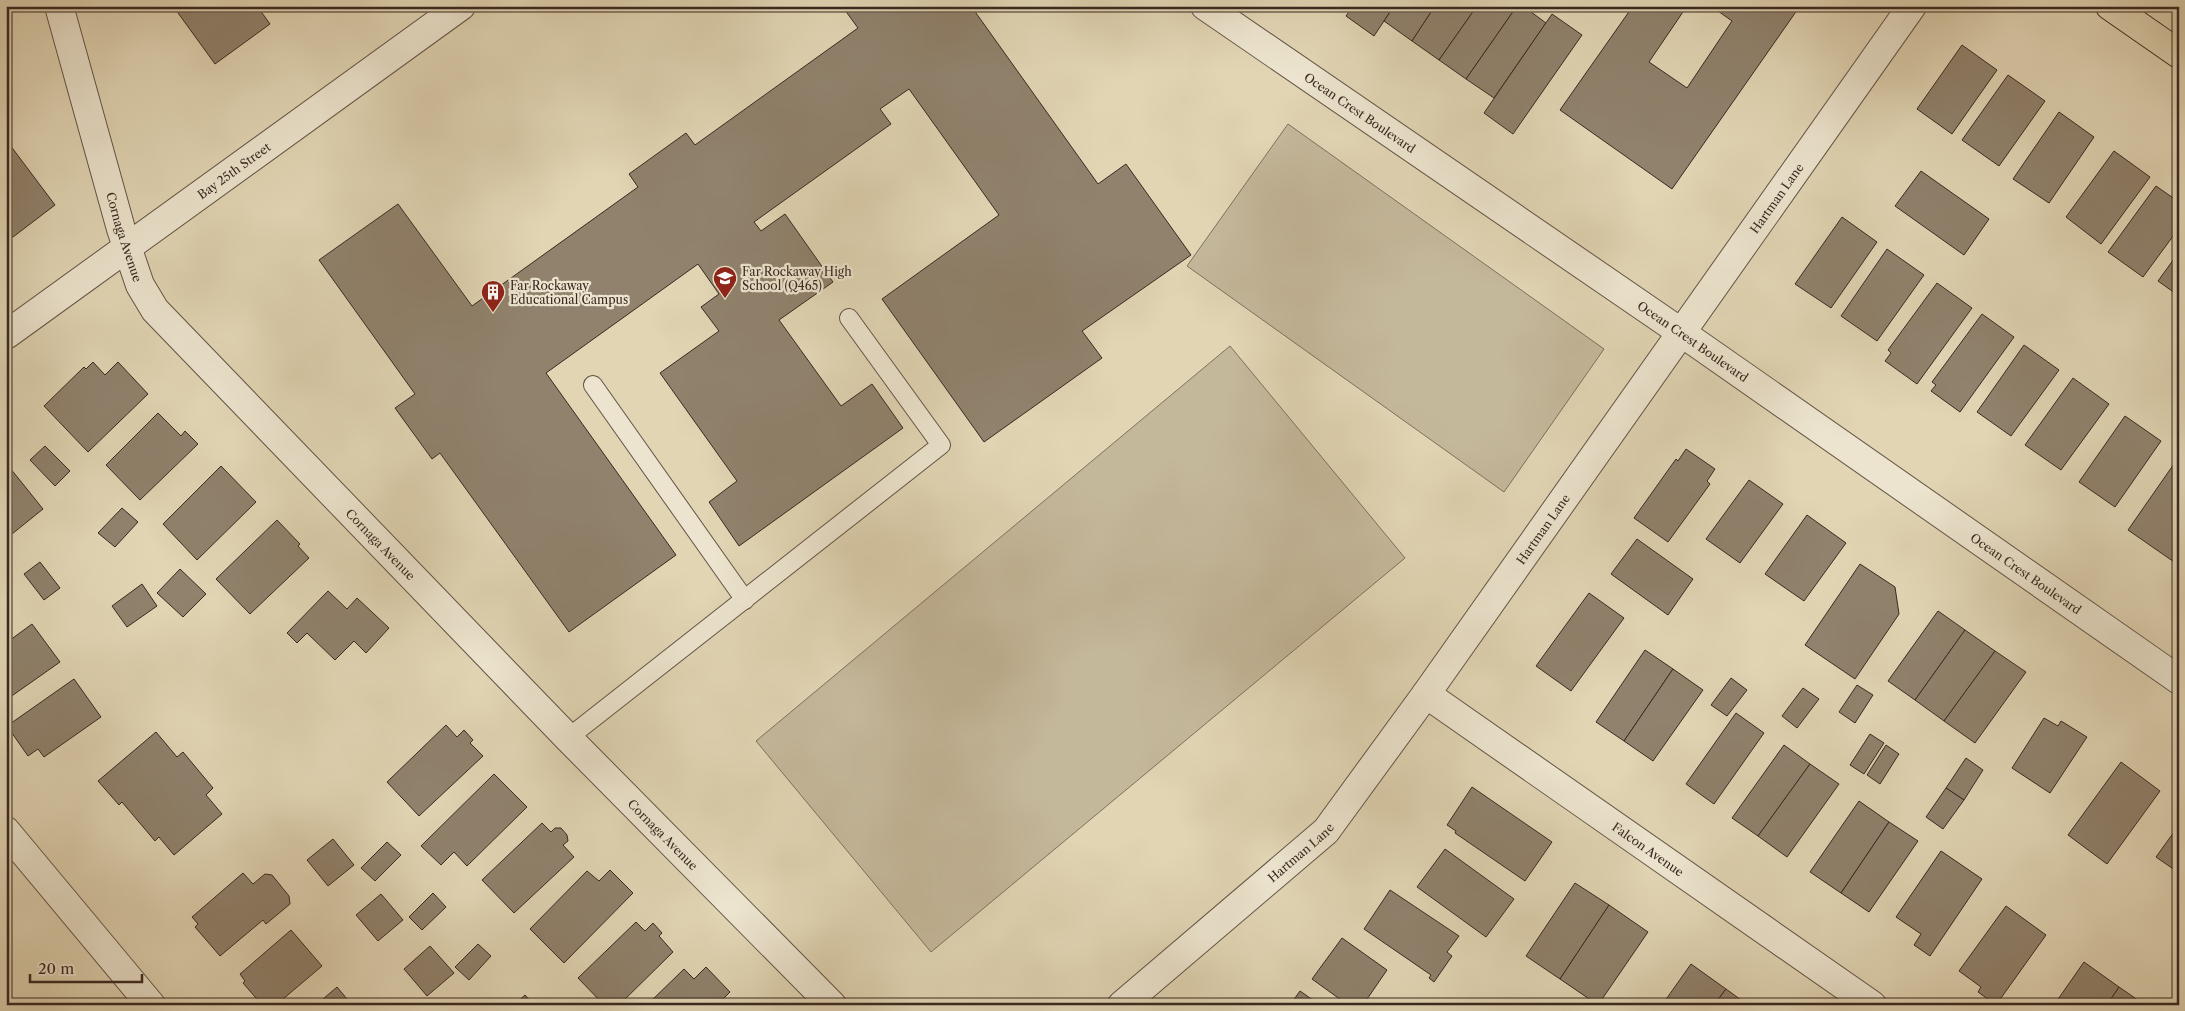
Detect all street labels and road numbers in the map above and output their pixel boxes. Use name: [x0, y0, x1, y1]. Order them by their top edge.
street label: Ocean Crest Boulevard: [1302, 69, 1419, 156]
street label: Bay 25th Street: [194, 139, 274, 202]
street label: Hartman Lane: [1746, 160, 1806, 236]
street label: Cornaga Avenue: [104, 190, 146, 284]
street label: Ocean Crest Boulevard: [1635, 297, 1752, 385]
street label: Hartman Lane: [1513, 491, 1573, 567]
street label: Cornaga Avenue: [343, 505, 419, 583]
street label: Ocean Crest Boulevard: [1968, 529, 2085, 617]
street label: Cornaga Avenue: [625, 796, 702, 873]
street label: Falcon Avenue: [1610, 819, 1687, 879]
street label: Hartman Lane: [1265, 820, 1337, 885]

